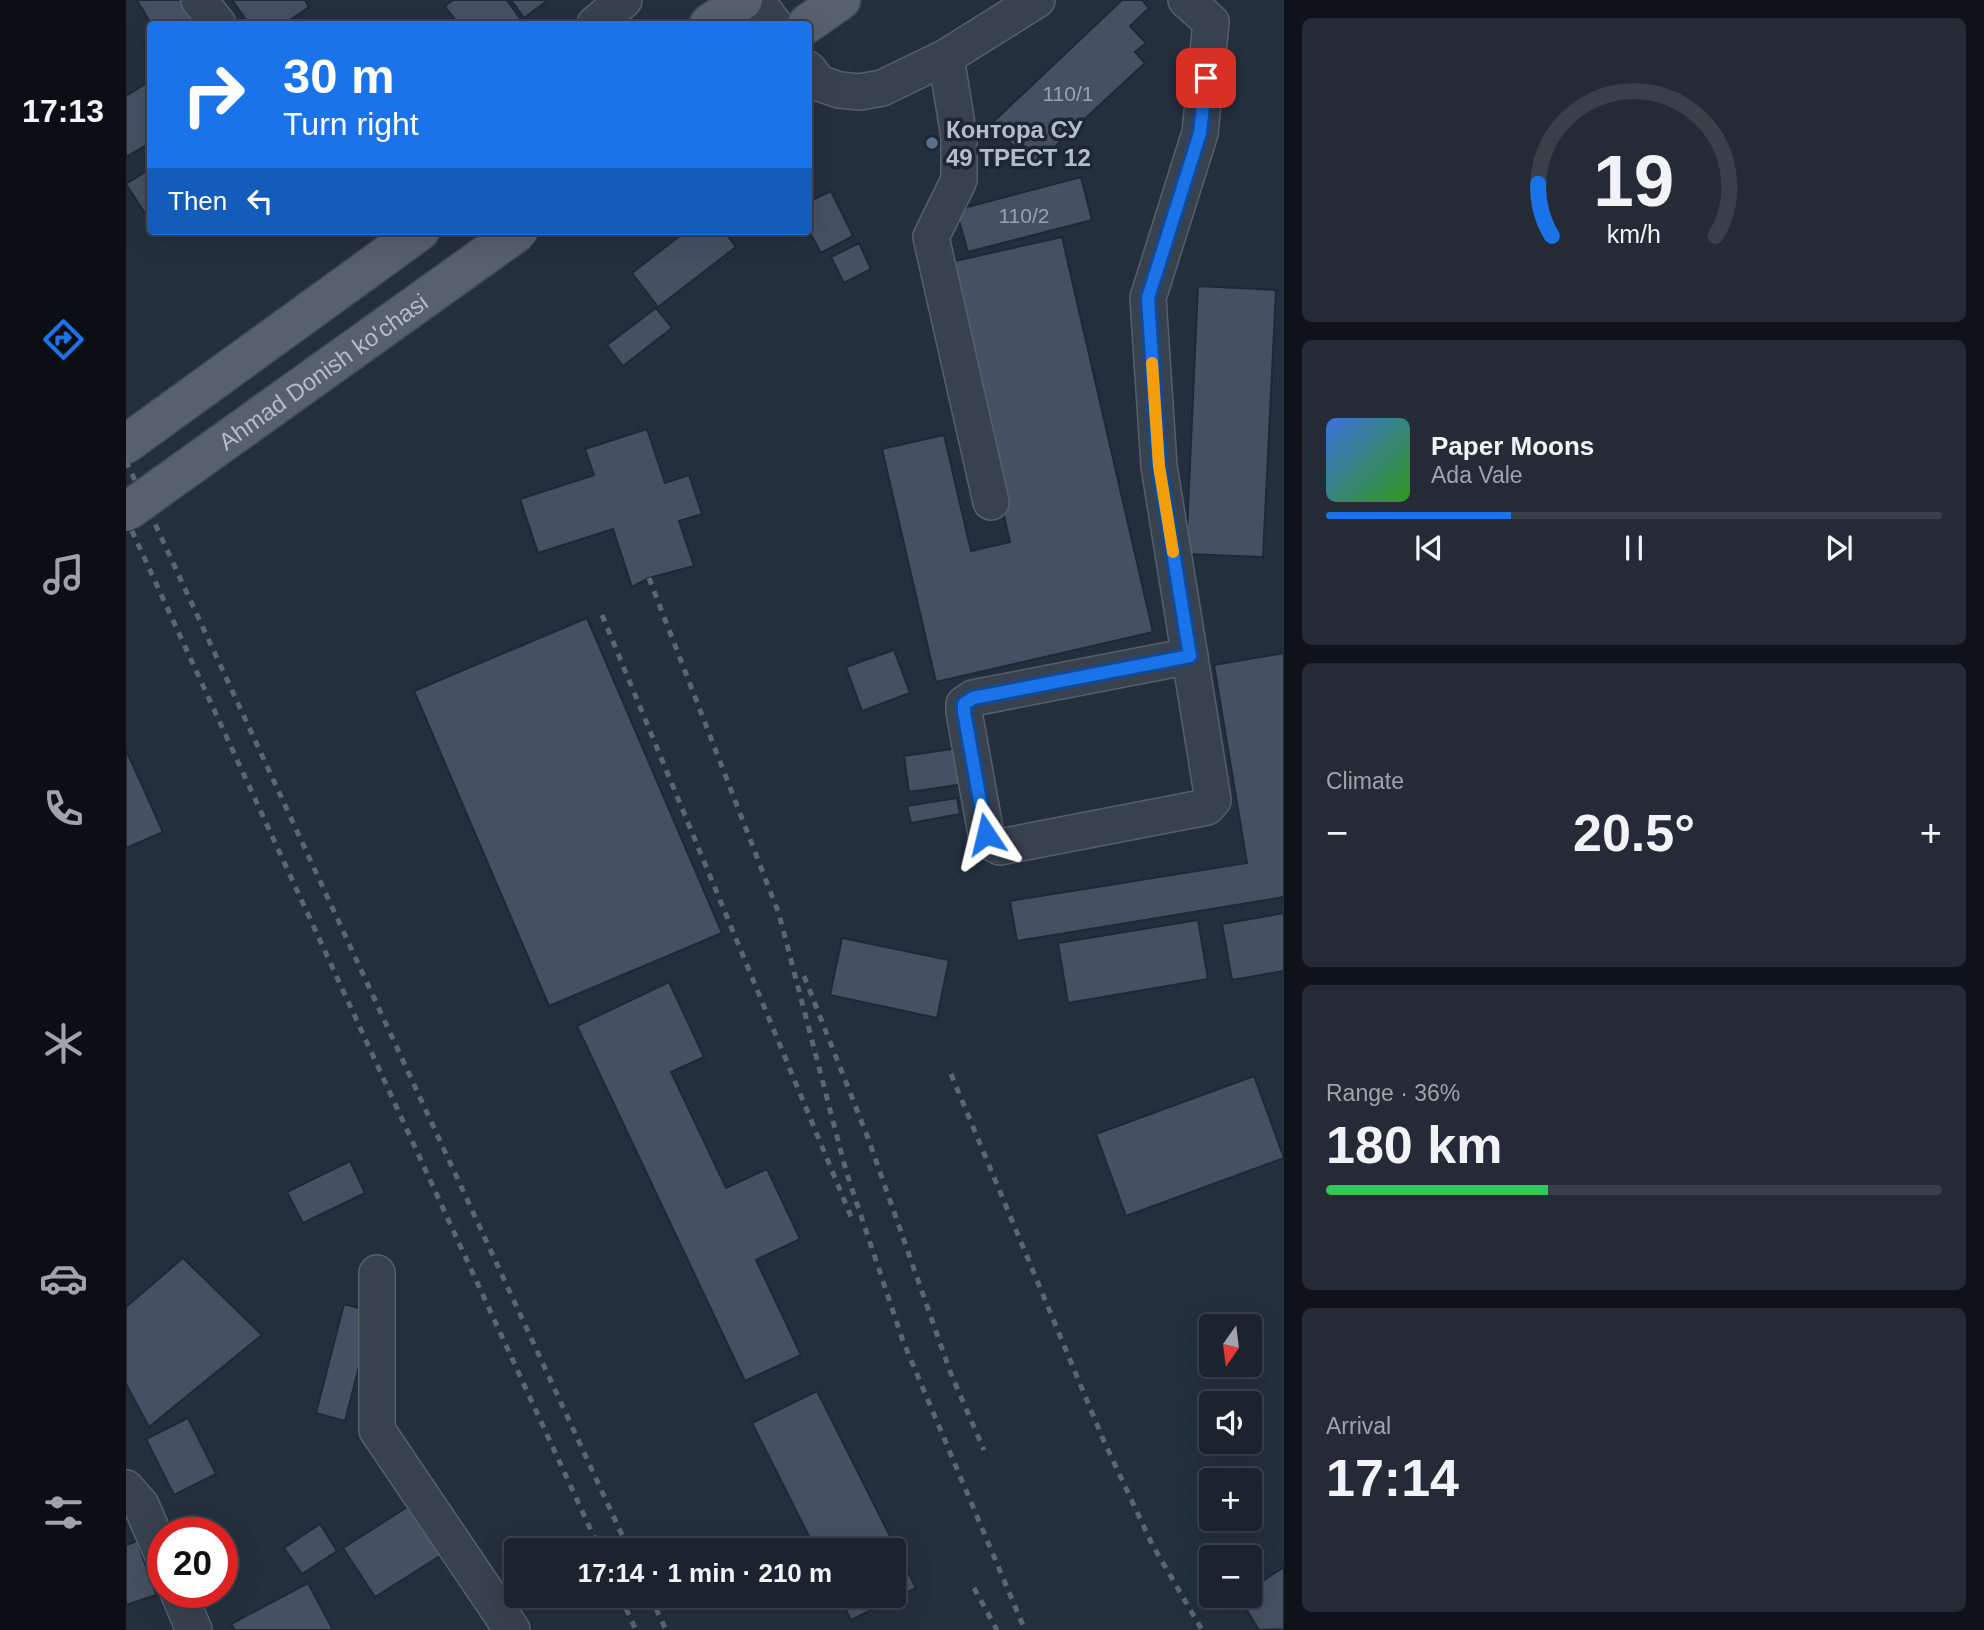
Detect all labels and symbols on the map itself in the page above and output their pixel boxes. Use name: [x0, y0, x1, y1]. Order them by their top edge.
pin: [1176, 48, 1236, 108]
house number: 110/1: [1043, 82, 1094, 105]
place label: Контора СУ 49 ТРЕСТ 12: [946, 116, 1091, 171]
marker: Контора СУ 49 ТРЕСТ 12: [924, 135, 940, 151]
house number: 110/2: [999, 204, 1050, 227]
street label: Ahmad Donish ko'chasi: [213, 287, 432, 455]
position arrow: [949, 797, 1023, 871]
north arrow: [1199, 1314, 1262, 1377]
speed limit sign: 20: [147, 1517, 238, 1608]

